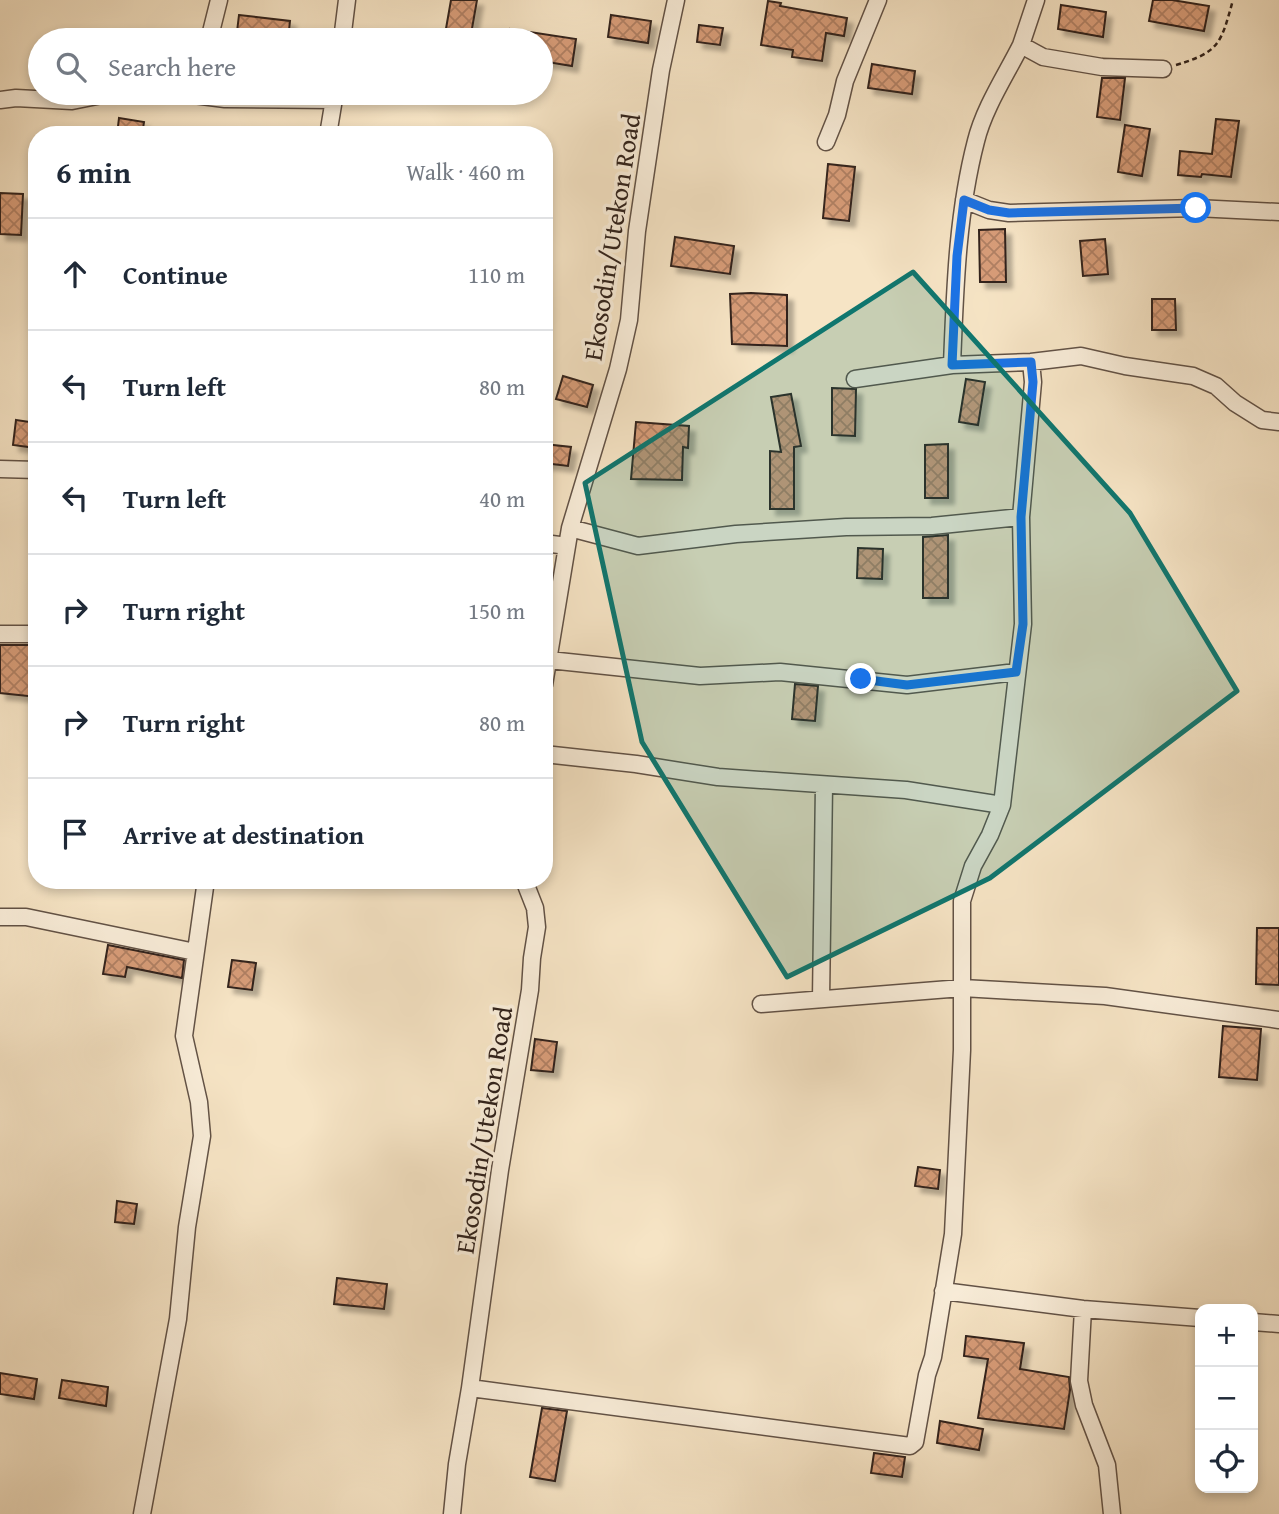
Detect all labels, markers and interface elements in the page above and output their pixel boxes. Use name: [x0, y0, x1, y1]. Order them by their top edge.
search box: [28, 28, 553, 105]
text: Search here: [108, 47, 236, 86]
icon: search: [52, 48, 90, 86]
street label: Ekosodin/Utekon Road: [573, 110, 650, 363]
text: 6 min: [56, 150, 131, 194]
text: Walk · 460 m: [406, 155, 525, 188]
route start: [1180, 192, 1211, 223]
icon: ahead: [56, 255, 94, 293]
text: Continue: [123, 255, 228, 294]
text: 110 m: [468, 258, 525, 291]
icon: left: [56, 367, 94, 405]
text: Turn left: [123, 367, 226, 406]
text: 80 m: [479, 370, 525, 403]
icon: left: [56, 479, 94, 517]
text: Turn left: [123, 479, 226, 518]
text: 40 m: [479, 482, 525, 515]
icon: right: [56, 591, 94, 629]
text: Turn right: [123, 591, 245, 630]
text: 150 m: [468, 594, 525, 627]
route end: [845, 663, 876, 694]
icon: right: [56, 703, 94, 741]
text: Turn right: [123, 703, 245, 742]
text: 80 m: [479, 706, 525, 739]
icon: arrive: [56, 815, 94, 853]
text: Arrive at destination: [123, 815, 364, 854]
street label: Ekosodin/Utekon Road: [445, 1003, 522, 1256]
map controls: [1195, 1304, 1258, 1493]
button: +: [1195, 1304, 1258, 1367]
button: −: [1195, 1367, 1258, 1430]
button: locate: [1195, 1430, 1258, 1493]

